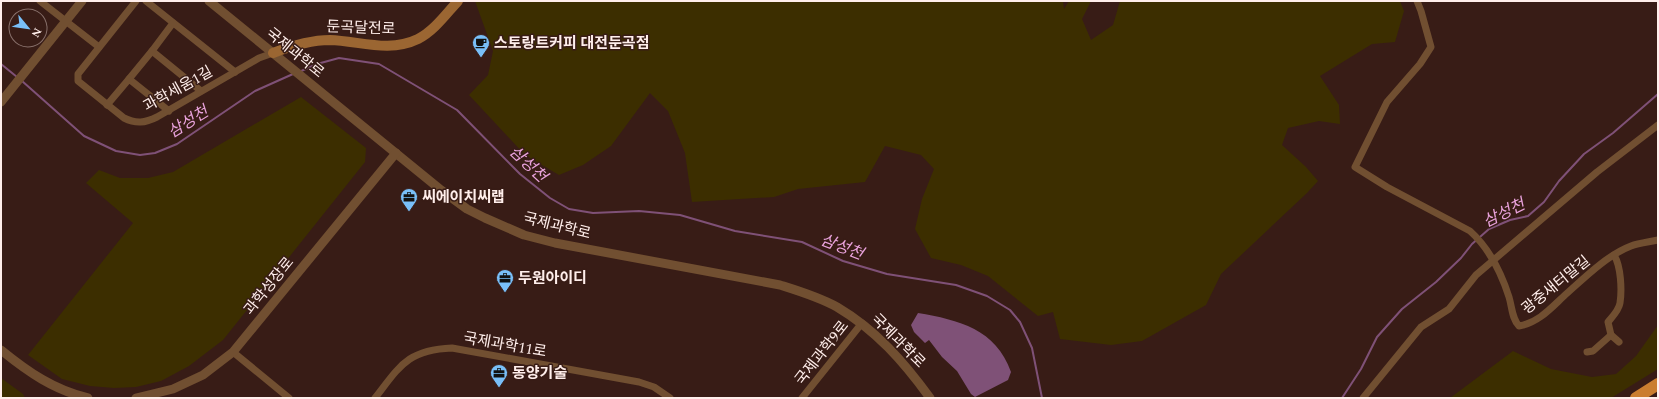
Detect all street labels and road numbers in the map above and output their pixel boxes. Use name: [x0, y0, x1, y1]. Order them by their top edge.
street label: 둔곡달전로: [326, 15, 396, 41]
street label: 국제과학로: [261, 22, 329, 84]
street label: 과학세움1길: [139, 60, 217, 118]
street label: 국제과학로: [521, 206, 593, 246]
street label: 광중새터말길: [1517, 250, 1595, 320]
street label: 과학성장로: [238, 252, 300, 320]
street label: 국제과학로: [865, 308, 931, 374]
street label: 국제과학9로: [789, 316, 855, 390]
street label: 국제과학11로: [462, 326, 548, 364]

